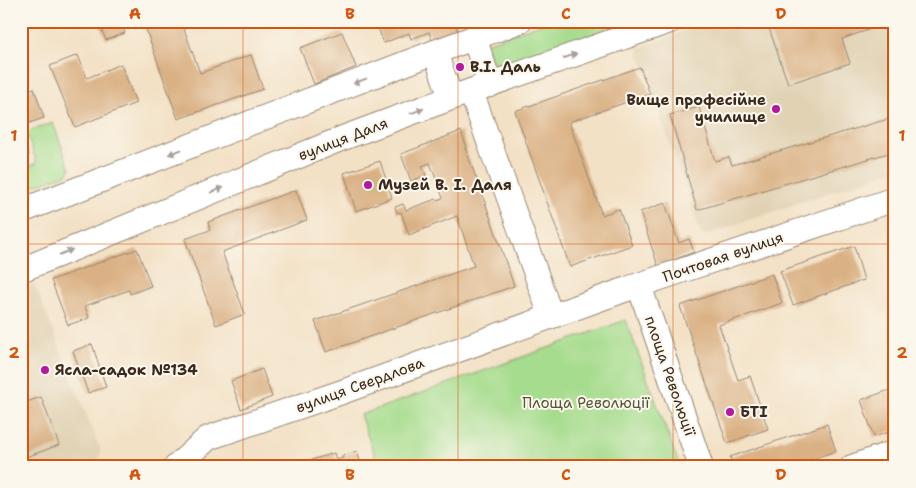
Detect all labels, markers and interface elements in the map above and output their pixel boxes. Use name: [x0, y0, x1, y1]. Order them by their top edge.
text: A: [129, 3, 141, 24]
text: B: [345, 3, 355, 24]
text: C: [561, 3, 571, 24]
text: D: [775, 3, 787, 24]
one-way arrow: [562, 52, 577, 59]
place label: В.І. Даль: [470, 57, 541, 77]
marker: В.І. Даль: [454, 61, 466, 73]
one-way arrow: [352, 78, 367, 85]
place label: Вище професійне училище: [627, 90, 766, 127]
marker: Вище професійне училище: [770, 103, 782, 115]
one-way arrow: [409, 107, 424, 114]
street label: вулиця Даля: [295, 113, 391, 165]
text: 1: [10, 125, 18, 146]
text: 1: [898, 125, 906, 146]
one-way arrow: [168, 149, 183, 156]
place label: Музей В. І. Даля: [378, 175, 512, 195]
marker: Музей В. І. Даля: [362, 179, 374, 191]
one-way arrow: [210, 185, 224, 193]
street label: Почтовая вулиця: [660, 227, 786, 287]
one-way arrow: [59, 247, 73, 255]
street label: площа Революції: [640, 313, 700, 439]
text: 2: [8, 342, 20, 363]
text: 2: [896, 342, 908, 363]
street label: вулиця Свердлова: [293, 352, 427, 417]
place label: Ясла-садок №134: [55, 360, 198, 380]
marker: Ясла-садок №134: [39, 364, 51, 376]
park label: Площа Революції: [522, 393, 650, 413]
place label: БТІ: [740, 402, 768, 422]
marker: БТІ: [724, 406, 736, 418]
text: A: [129, 464, 141, 485]
text: B: [345, 464, 355, 485]
text: C: [561, 464, 571, 485]
text: D: [775, 464, 787, 485]

